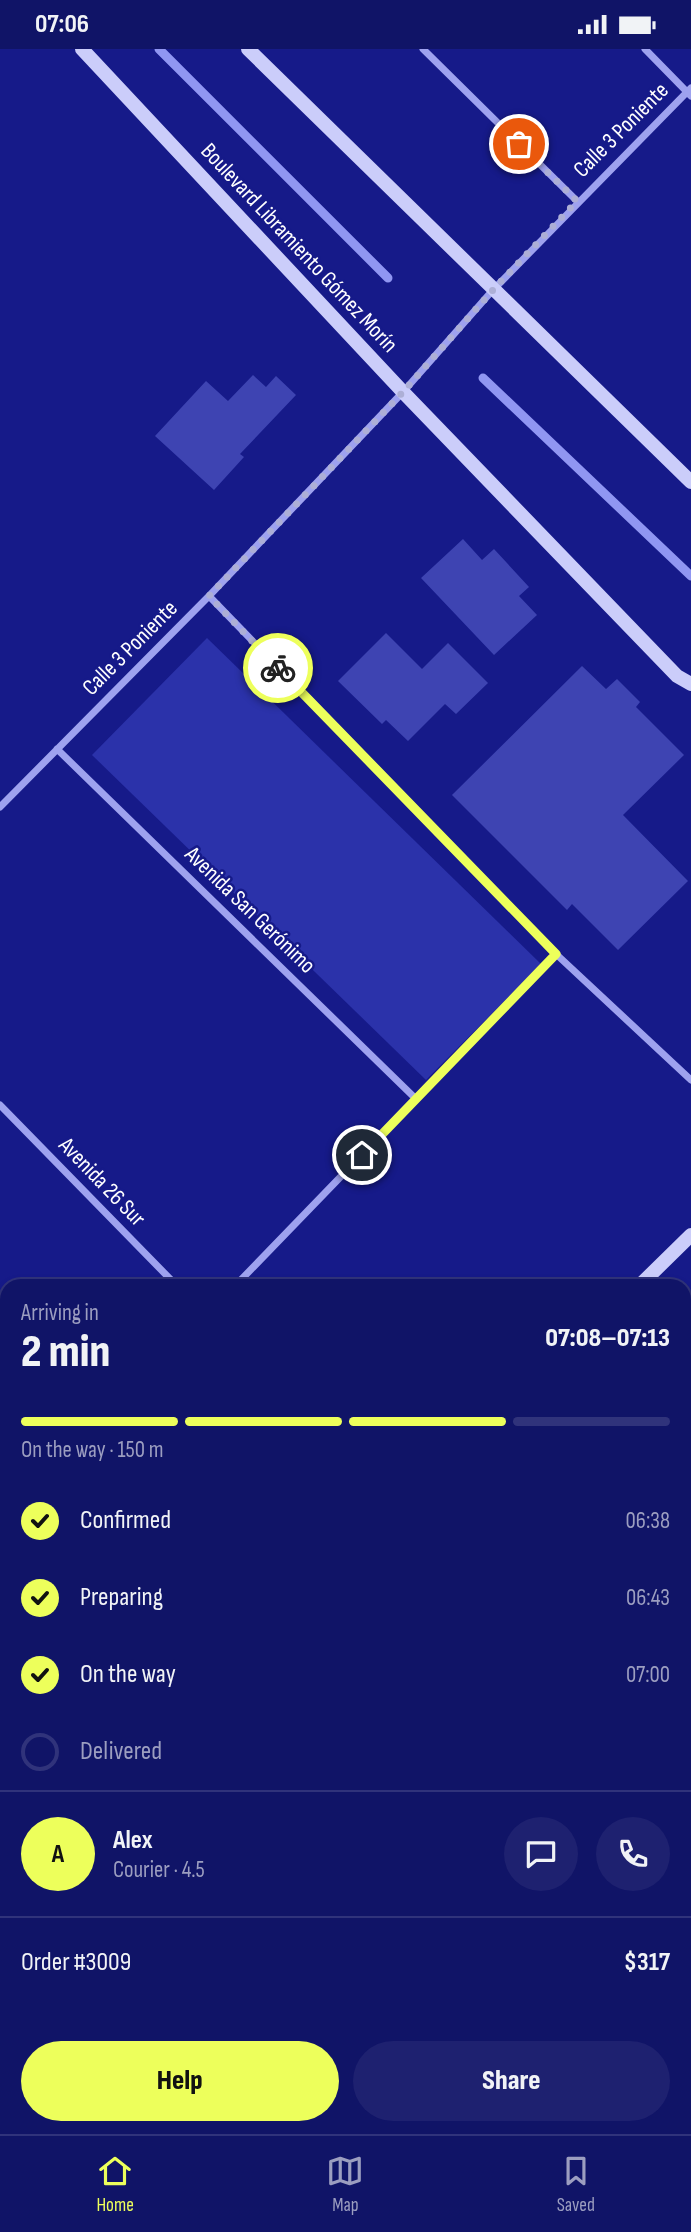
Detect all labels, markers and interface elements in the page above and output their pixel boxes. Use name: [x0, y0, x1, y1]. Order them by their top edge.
text: 07:06: [35, 9, 89, 40]
street label: Calle 3 Poniente: [568, 77, 674, 183]
pin: [489, 114, 549, 174]
icon: bag: [500, 125, 538, 163]
street label: Boulevard Libramiento Gómez Morín: [195, 137, 403, 359]
street label: Calle 3 Poniente: [77, 595, 183, 701]
courier: [243, 633, 313, 703]
icon: bike: [259, 649, 297, 687]
street label: Avenida San Gerónimo: [178, 840, 321, 979]
pin: [332, 1125, 392, 1185]
street label: Avenida 26 Sur: [52, 1131, 152, 1233]
icon: home: [343, 1136, 381, 1174]
text: Arriving in: [21, 1299, 99, 1327]
text: 07:08–07:13: [545, 1323, 670, 1354]
text: 2 min: [21, 1325, 110, 1380]
text: On the way · 150 m: [21, 1436, 164, 1464]
icon: check: [21, 1502, 59, 1540]
text: Confirmed: [80, 1505, 171, 1536]
text: 06:38: [626, 1507, 670, 1535]
icon: check: [21, 1579, 59, 1617]
text: Preparing: [80, 1582, 163, 1613]
text: 06:43: [626, 1584, 670, 1612]
icon: check: [21, 1656, 59, 1694]
text: On the way: [80, 1659, 176, 1690]
text: 07:00: [626, 1661, 670, 1689]
text: Delivered: [80, 1736, 162, 1767]
button: chat: [504, 1817, 578, 1891]
button: phone: [596, 1817, 670, 1891]
text: Alex: [113, 1825, 153, 1856]
text: A: [52, 1839, 64, 1870]
text: Courier · 4.5: [113, 1856, 205, 1884]
text: Order #3009: [21, 1947, 131, 1978]
text: $317: [624, 1947, 670, 1978]
button: Help: [21, 2041, 339, 2121]
button: Share: [353, 2041, 670, 2121]
tab: Home: [96, 2152, 134, 2217]
tab: Map: [326, 2152, 364, 2217]
tab: Saved: [557, 2152, 595, 2217]

